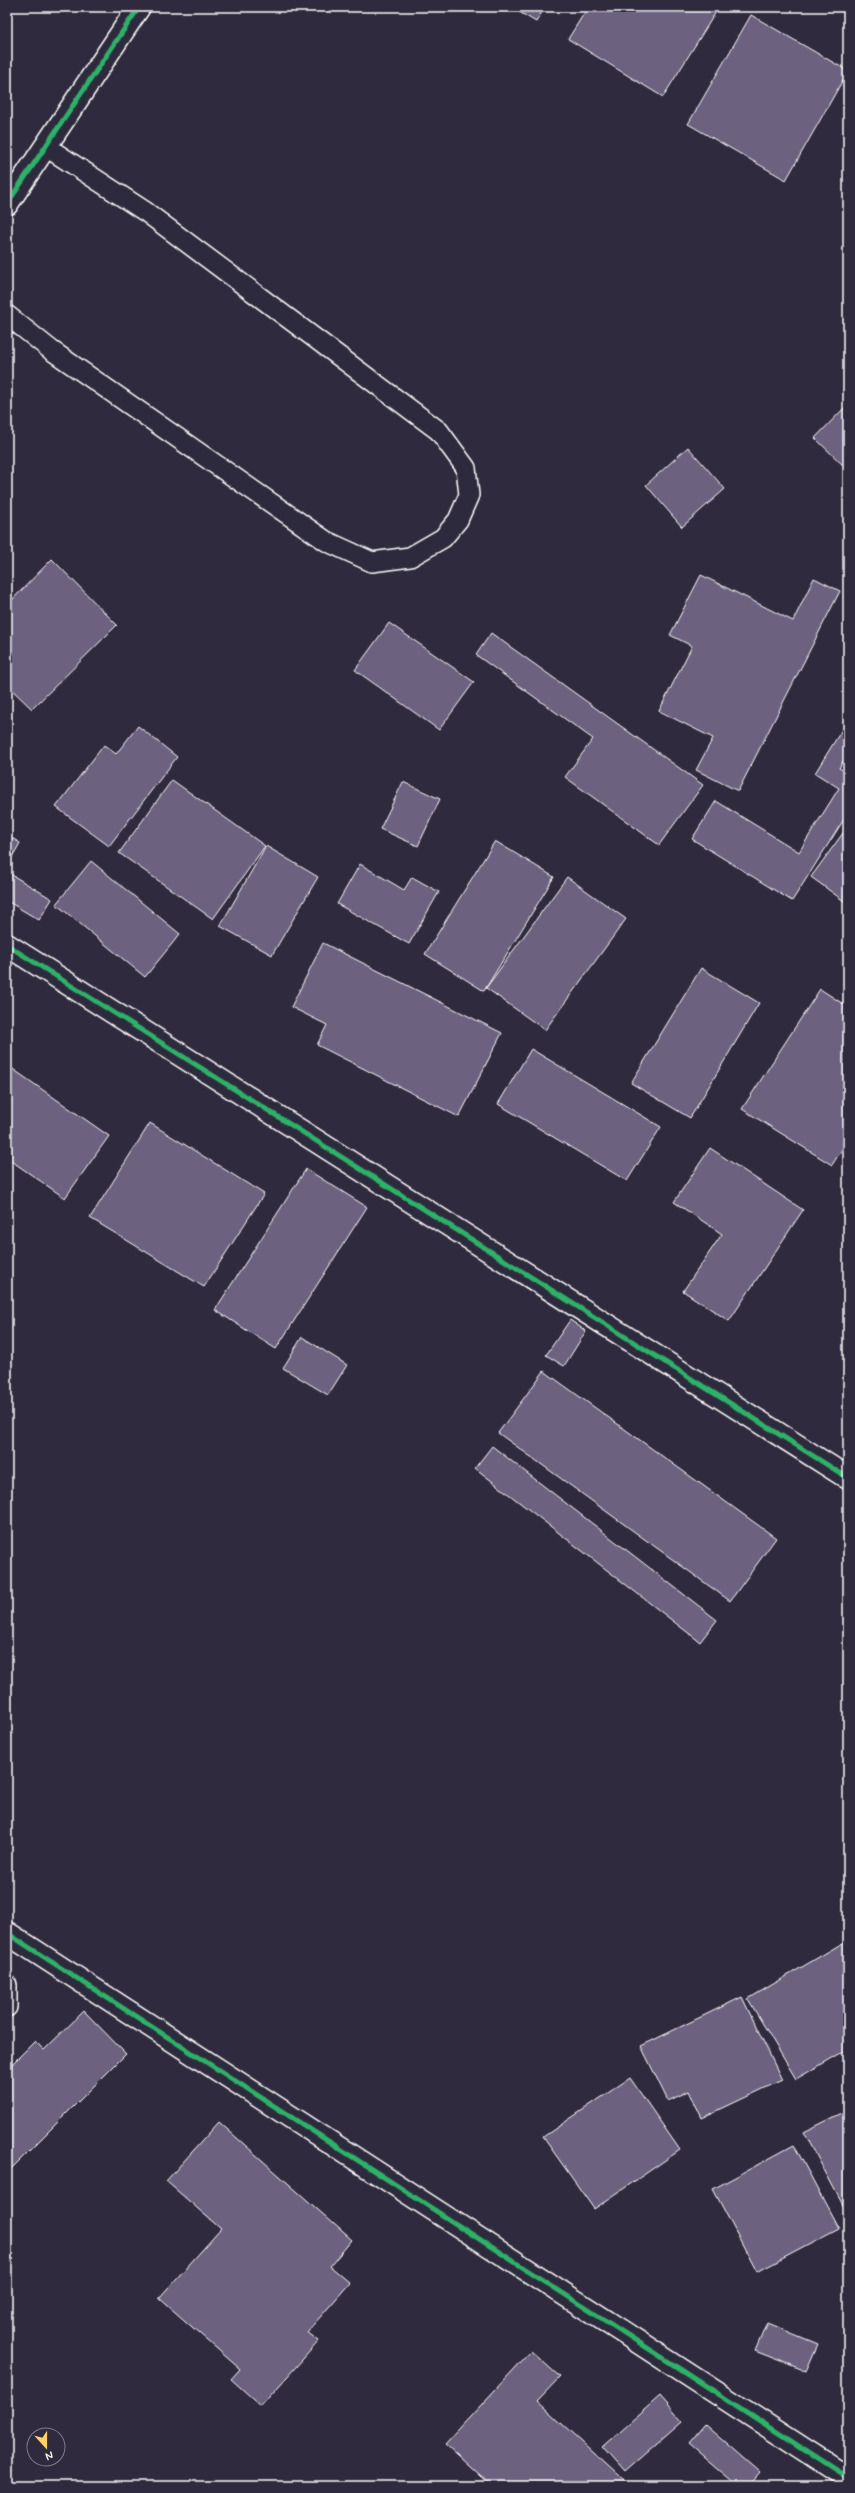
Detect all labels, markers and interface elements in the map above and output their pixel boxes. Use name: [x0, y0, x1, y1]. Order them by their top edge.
north arrow: [26, 2427, 66, 2467]
text: N: [43, 2448, 55, 2463]

